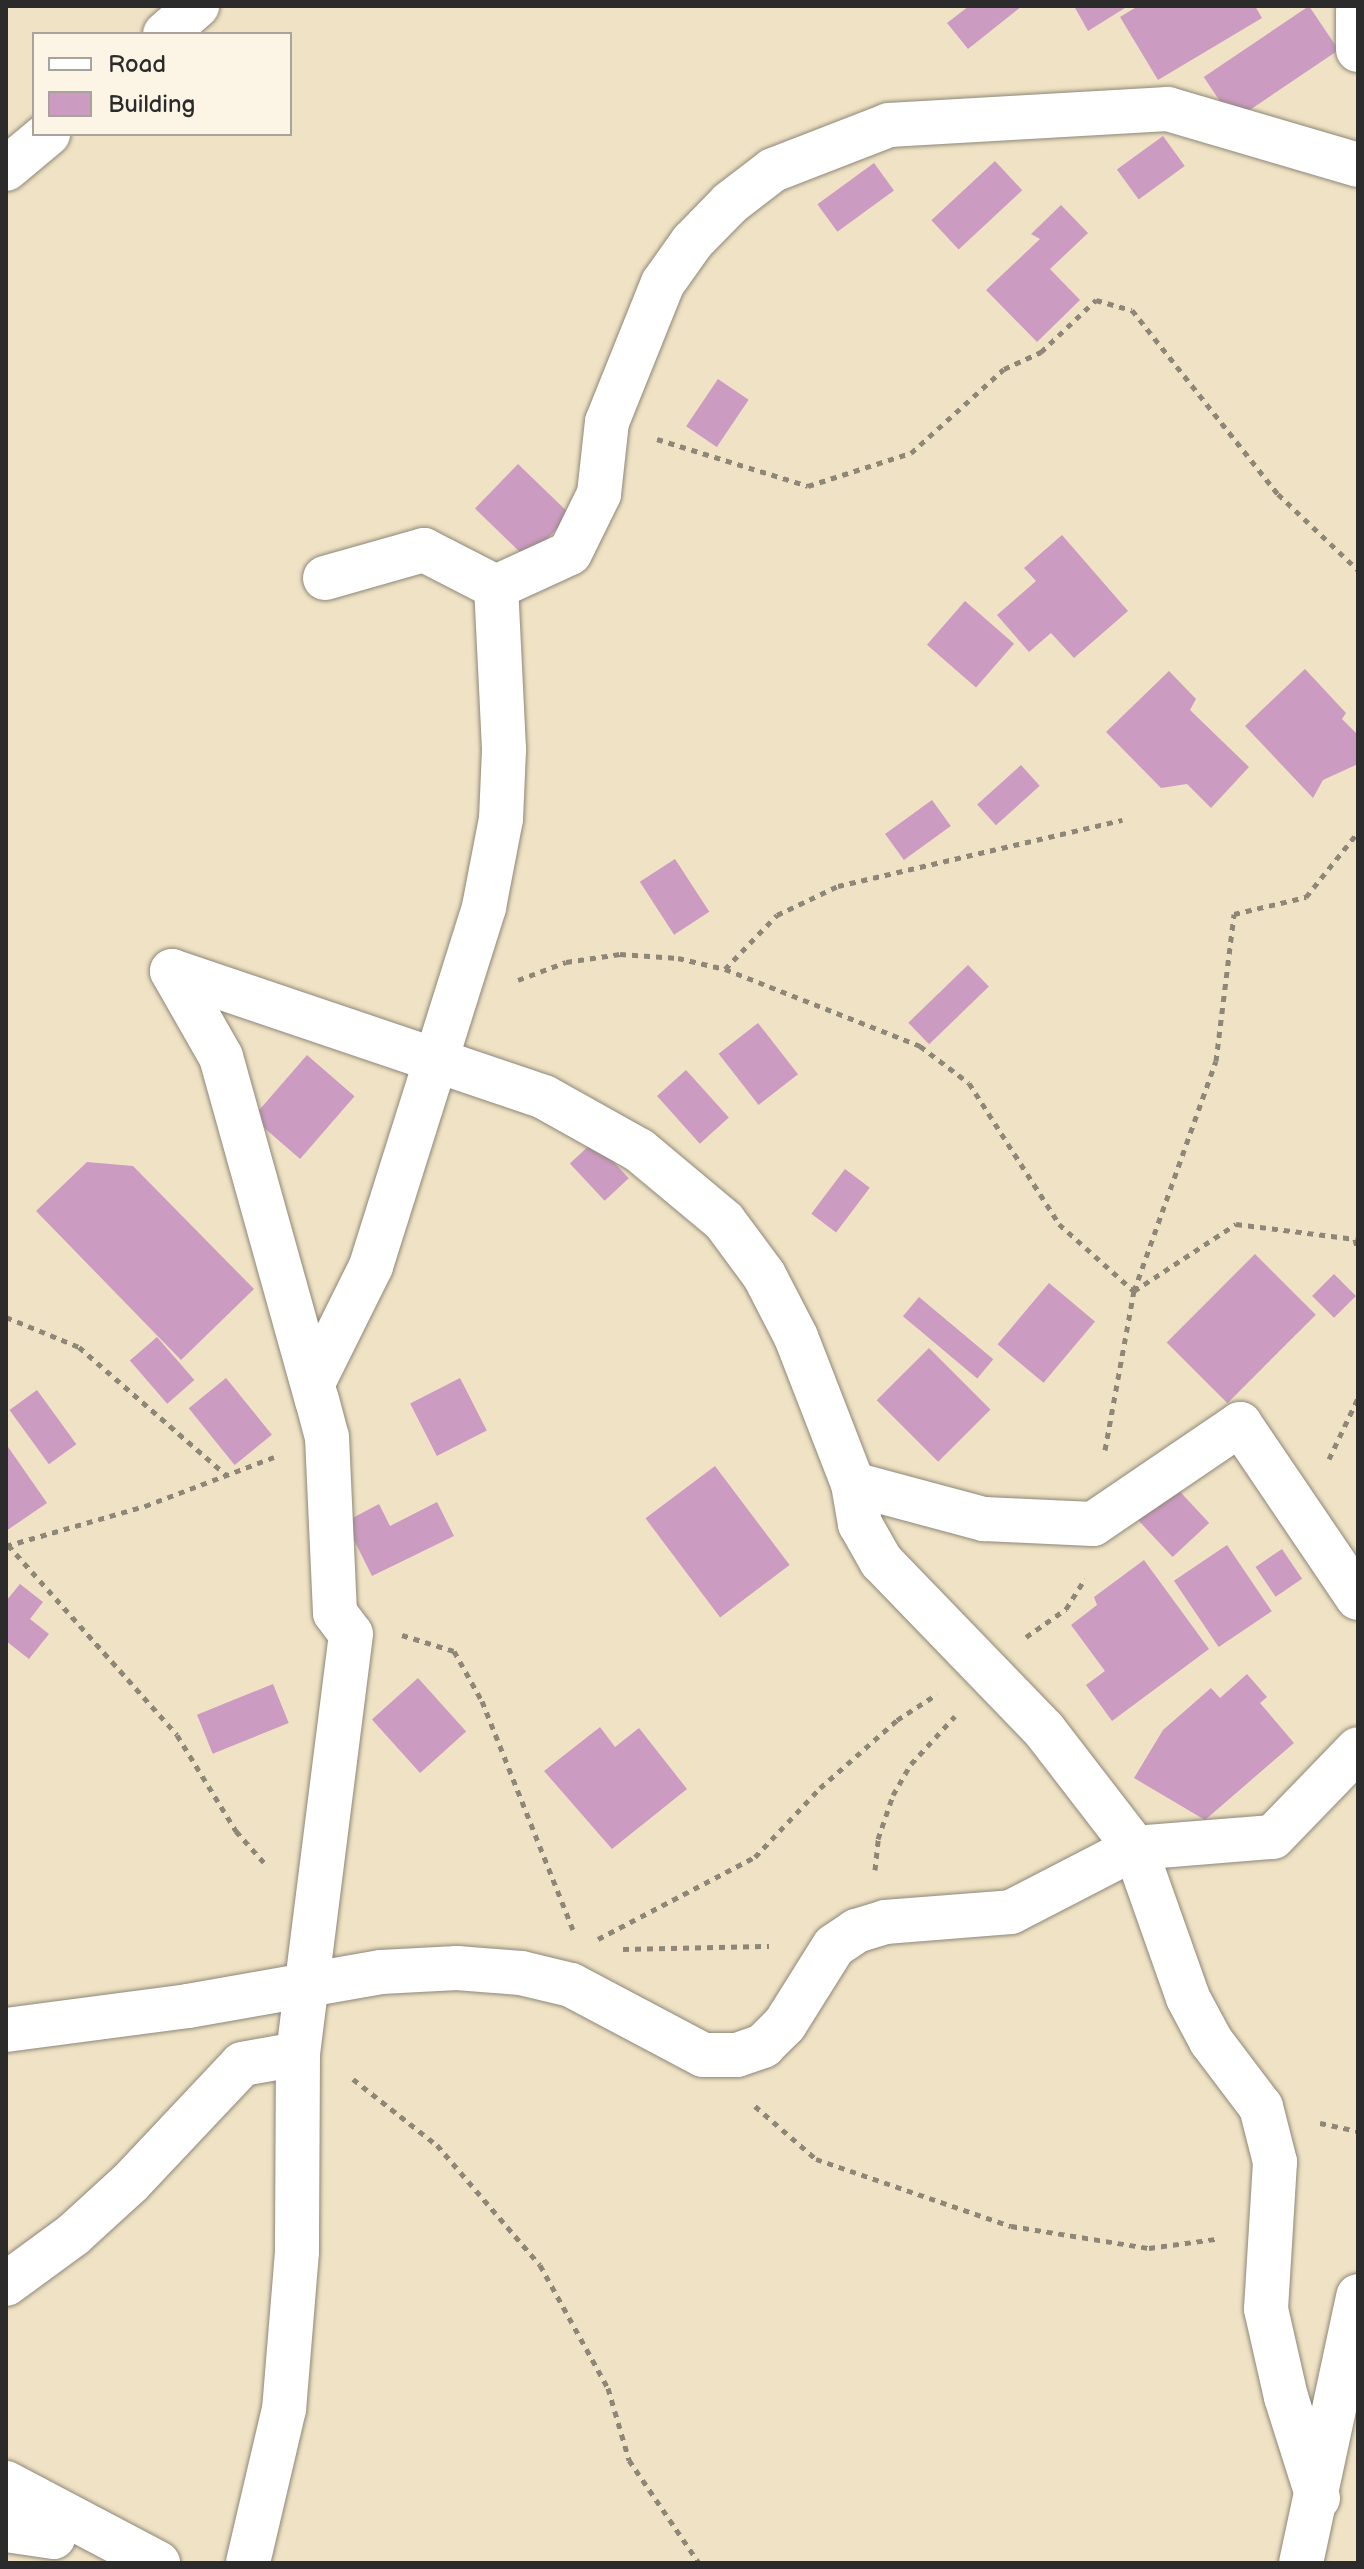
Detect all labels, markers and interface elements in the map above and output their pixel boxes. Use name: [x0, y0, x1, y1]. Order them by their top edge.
legend: [32, 32, 292, 136]
text: Road: [108, 50, 166, 79]
text: Building: [108, 90, 195, 119]

